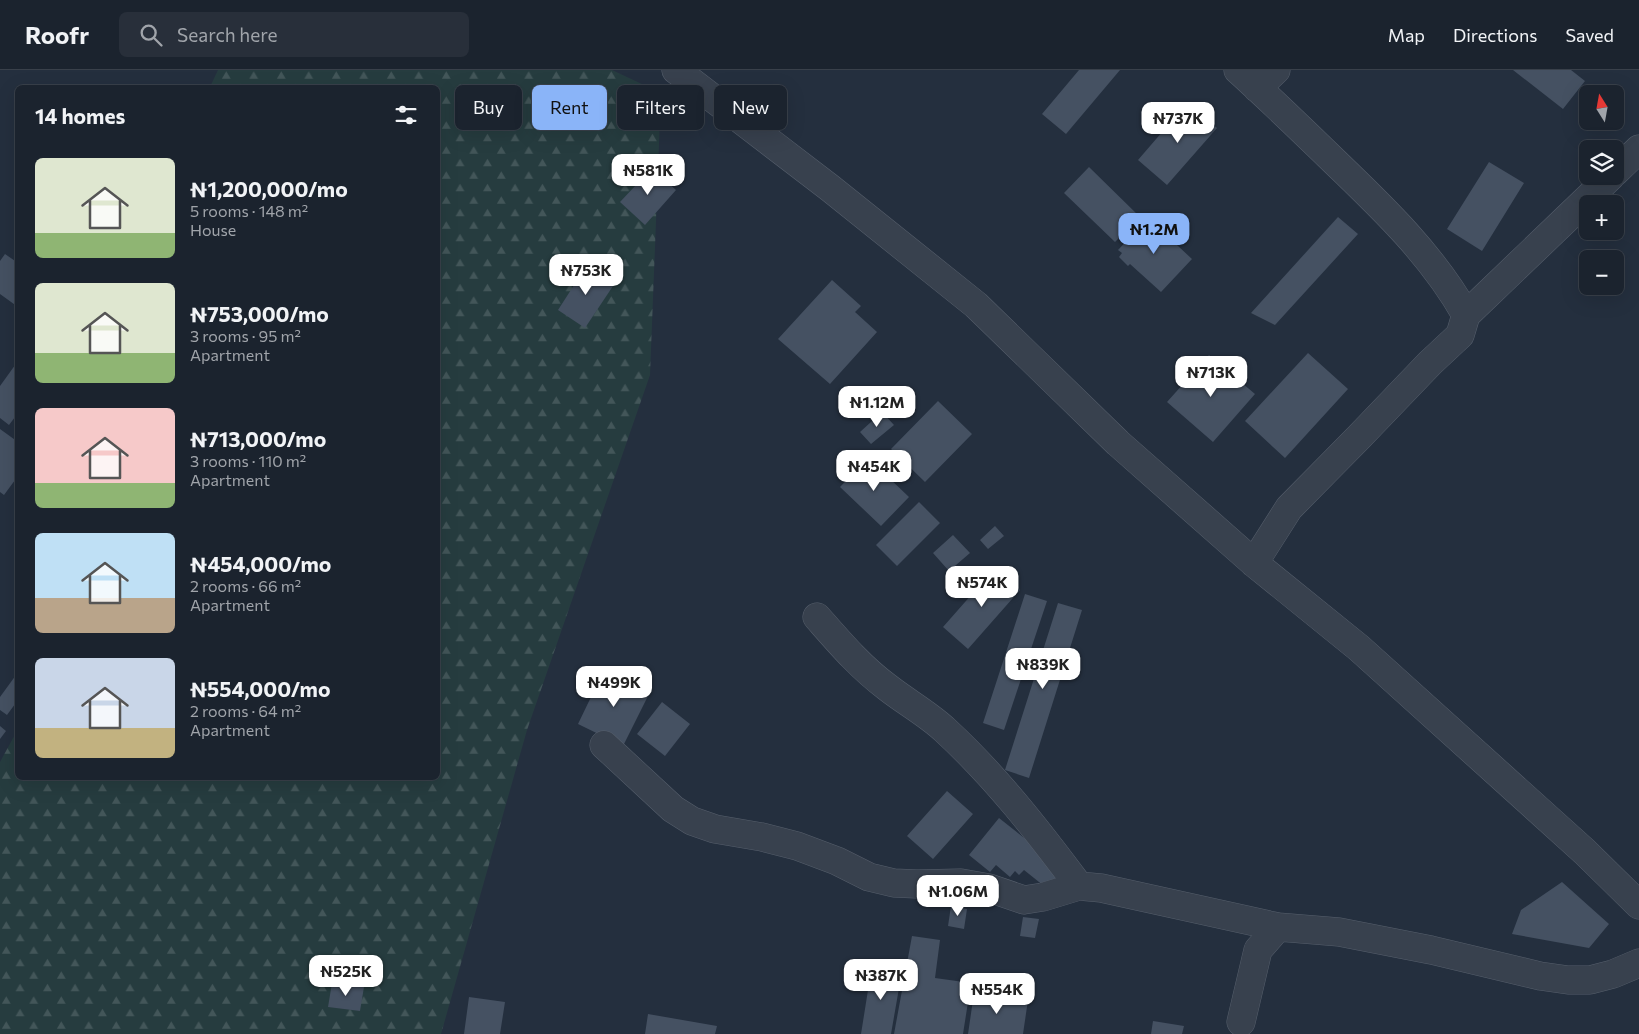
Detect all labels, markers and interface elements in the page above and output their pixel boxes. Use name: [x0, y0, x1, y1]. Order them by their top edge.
search box: [119, 12, 469, 57]
text: Roofr: [25, 20, 89, 49]
icon: search: [137, 21, 165, 49]
text: Search here: [177, 23, 278, 46]
text: Map: [1388, 24, 1425, 46]
text: Directions: [1453, 24, 1537, 46]
text: Saved: [1565, 24, 1614, 46]
chip: Buy: [455, 85, 522, 130]
chip: Rent: [532, 85, 607, 130]
chip: Filters: [617, 85, 704, 130]
chip: New: [714, 85, 787, 130]
north arrow: [1579, 85, 1624, 130]
map controls: [1579, 85, 1624, 295]
icon: filters: [392, 101, 420, 129]
pin: ₦737K: [1143, 102, 1213, 144]
text: 14 homes: [35, 103, 125, 128]
text: ₦737K: [1153, 108, 1203, 127]
button: layers: [1579, 140, 1624, 185]
pin: ₦581K: [613, 154, 683, 196]
text: ₦581K: [623, 160, 673, 179]
text: ₦1,200,000/mo: [190, 176, 348, 201]
icon: home: [75, 178, 135, 238]
button: +: [1579, 195, 1624, 240]
text: 5 rooms · 148 m²: [190, 201, 308, 220]
pin: ₦1.2M: [1119, 212, 1189, 255]
text: ₦1.2M: [1129, 219, 1179, 238]
text: House: [190, 220, 236, 239]
button: −: [1579, 250, 1624, 295]
pin: ₦753K: [551, 254, 621, 296]
text: ₦753K: [560, 260, 612, 279]
text: ₦753,000/mo: [190, 301, 329, 326]
icon: home: [75, 303, 135, 363]
text: 3 rooms · 95 m²: [190, 326, 301, 345]
text: Apartment: [190, 345, 270, 364]
pin: ₦713K: [1176, 356, 1246, 398]
text: ₦713K: [1186, 362, 1236, 381]
pin: ₦1.12M: [836, 386, 918, 428]
text: ₦1.12M: [849, 392, 905, 411]
text: ₦713,000/mo: [190, 426, 326, 451]
icon: home: [75, 428, 135, 488]
pin: ₦454K: [839, 450, 909, 492]
text: 3 rooms · 110 m²: [190, 451, 306, 470]
text: ₦454K: [847, 456, 901, 475]
text: Apartment: [190, 470, 270, 489]
text: ₦454,000/mo: [190, 551, 331, 576]
icon: home: [75, 553, 135, 613]
pin: ₦574K: [947, 566, 1017, 608]
text: ₦574K: [956, 572, 1008, 591]
text: 2 rooms · 66 m²: [190, 576, 301, 595]
text: Apartment: [190, 595, 270, 614]
pin: ₦839K: [1008, 648, 1078, 690]
text: ₦839K: [1016, 654, 1070, 673]
pin: ₦499K: [579, 666, 649, 708]
text: ₦499K: [587, 672, 641, 691]
text: ₦554,000/mo: [190, 676, 330, 701]
icon: home: [75, 678, 135, 738]
text: 2 rooms · 64 m²: [190, 701, 301, 720]
text: Apartment: [190, 720, 270, 739]
pin: ₦1.06M: [917, 874, 999, 917]
text: ₦1.06M: [928, 881, 988, 900]
pin: ₦525K: [311, 954, 381, 997]
pin: ₦387K: [846, 958, 916, 1001]
text: ₦525K: [320, 961, 372, 980]
text: ₦387K: [855, 965, 907, 984]
pin: ₦554K: [962, 972, 1032, 1015]
text: ₦554K: [971, 979, 1023, 998]

